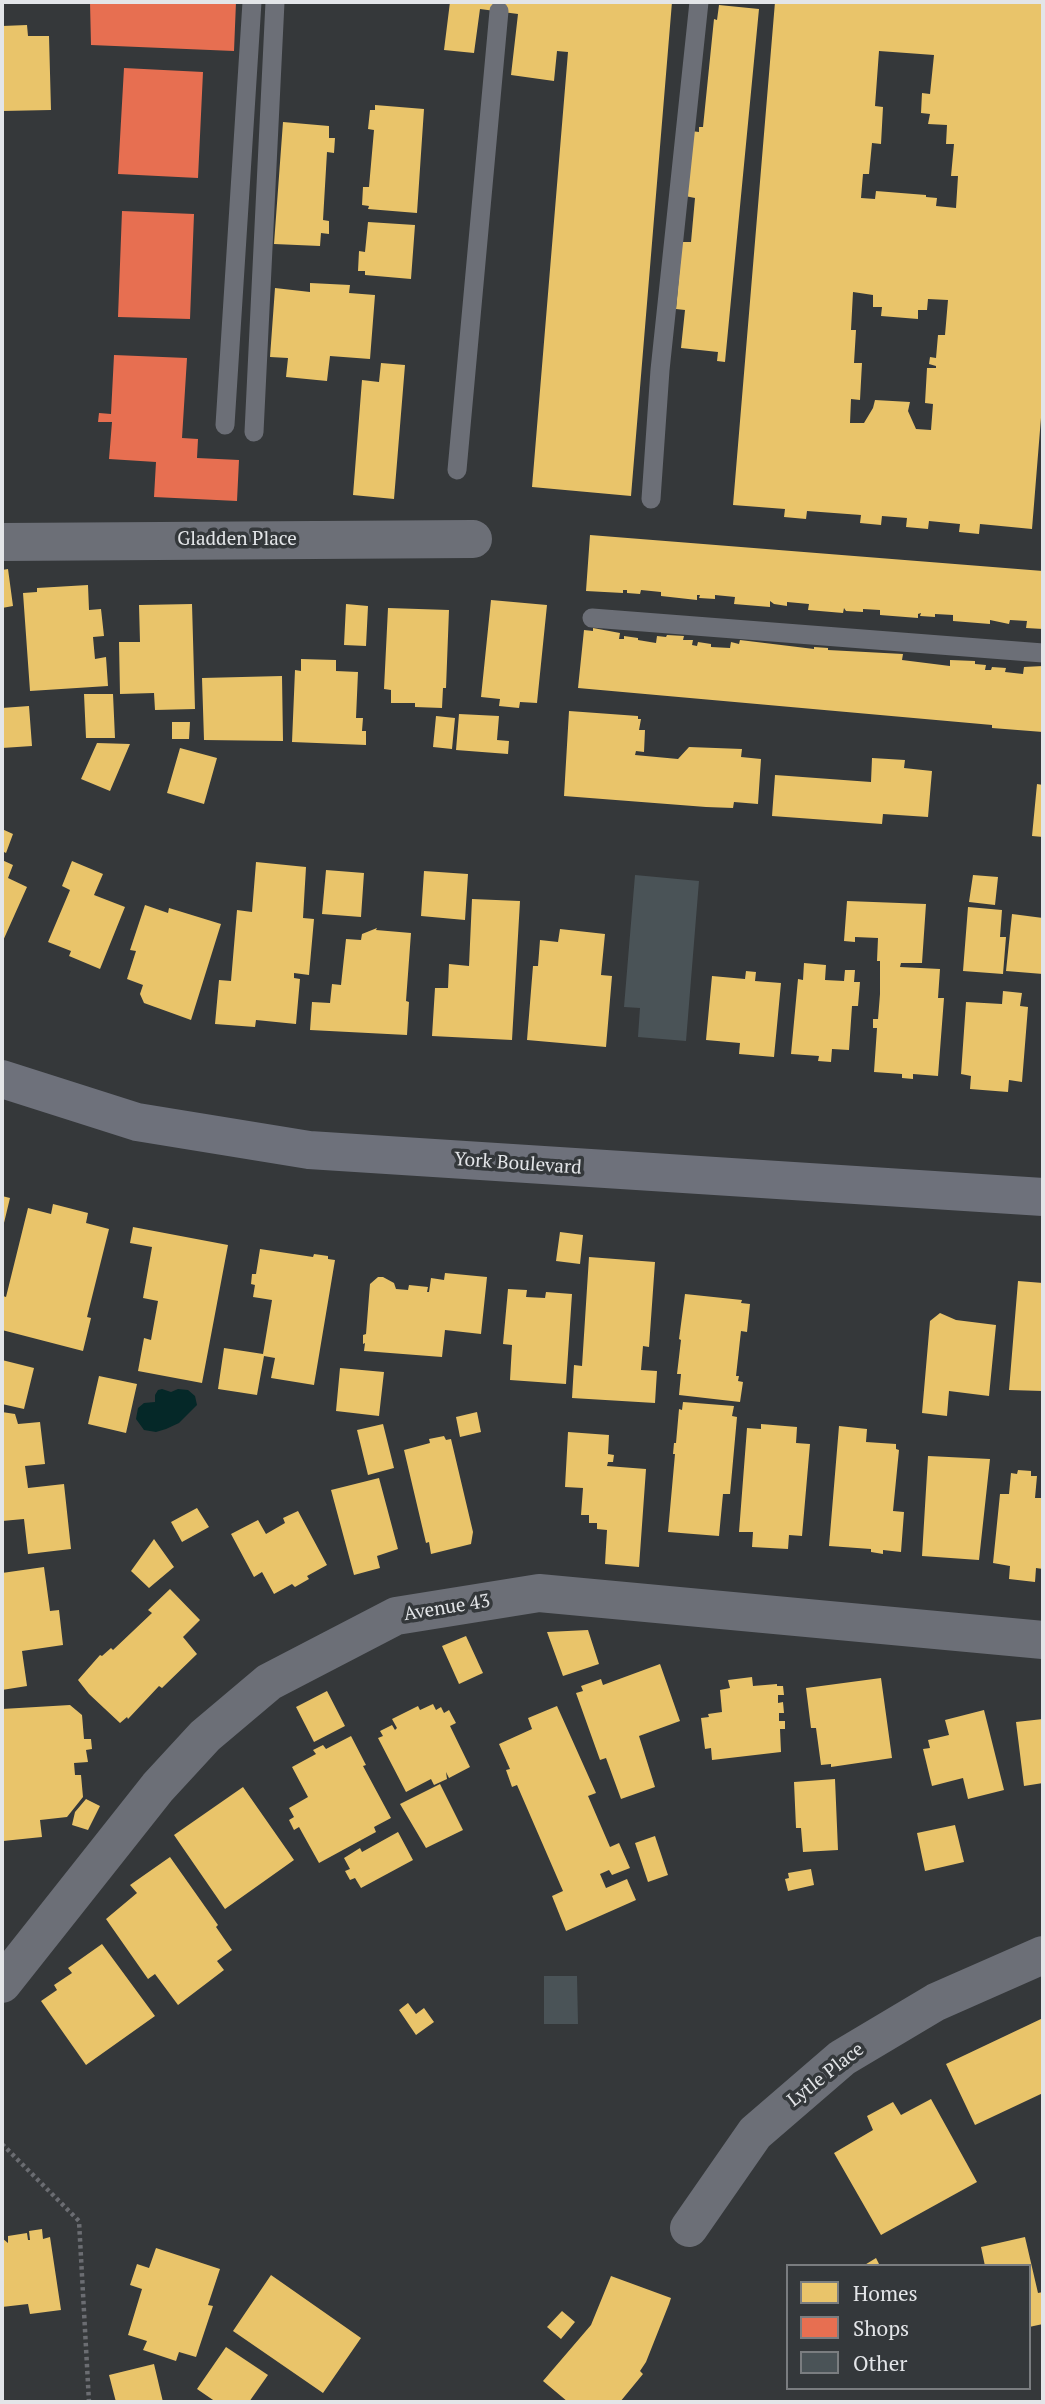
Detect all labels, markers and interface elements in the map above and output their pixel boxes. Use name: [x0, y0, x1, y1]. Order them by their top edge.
street label: Gladden Place: [177, 529, 297, 551]
street label: York Boulevard: [453, 1148, 583, 1180]
street label: Avenue 43: [402, 1590, 492, 1626]
street label: Lytle Place: [783, 2038, 869, 2112]
legend: [786, 2264, 1031, 2390]
text: Homes: [853, 2279, 918, 2307]
text: Shops: [853, 2314, 909, 2342]
text: Other: [853, 2349, 907, 2377]

